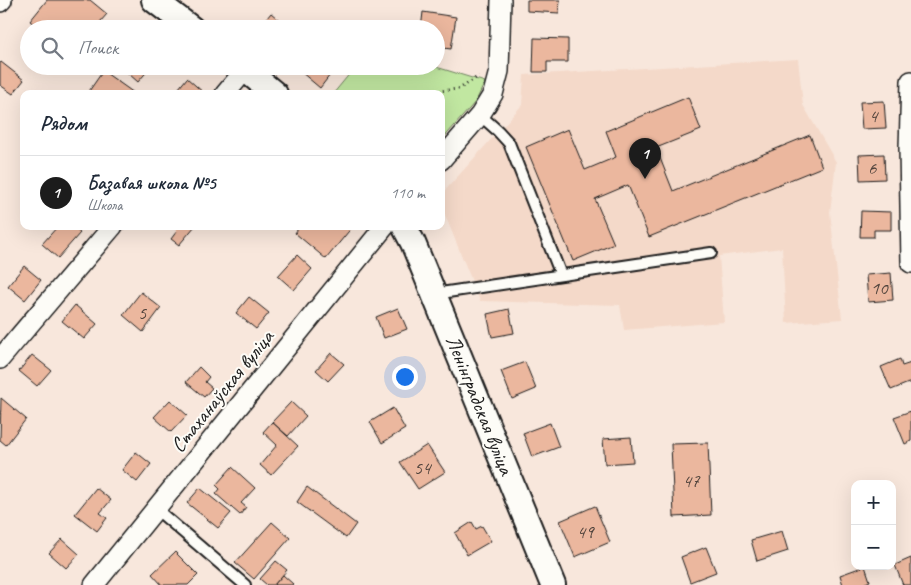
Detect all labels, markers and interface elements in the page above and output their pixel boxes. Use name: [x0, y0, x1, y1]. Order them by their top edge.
search box: [20, 20, 445, 75]
icon: search: [38, 34, 66, 62]
text: Поиск: [78, 36, 118, 60]
house number: 4: [869, 104, 880, 128]
text: Рядом: [40, 110, 87, 136]
pin: 1: [629, 138, 661, 179]
house number: 6: [868, 156, 878, 180]
text: Базавая школа №5: [87, 171, 216, 195]
text: 1: [52, 183, 60, 203]
text: 110 m: [391, 183, 425, 203]
text: Школа: [87, 195, 122, 215]
house number: 10: [870, 276, 889, 300]
house number: 5: [138, 301, 148, 325]
street label: Стаханаўская вуліца: [165, 323, 280, 457]
street label: Ленінградская вуліца: [440, 332, 520, 480]
your location: [392, 364, 418, 390]
house number: 54: [413, 456, 433, 480]
house number: 47: [682, 469, 701, 493]
map controls: [851, 480, 896, 570]
button: +: [851, 480, 896, 525]
house number: 49: [576, 520, 595, 544]
button: −: [851, 525, 896, 570]

